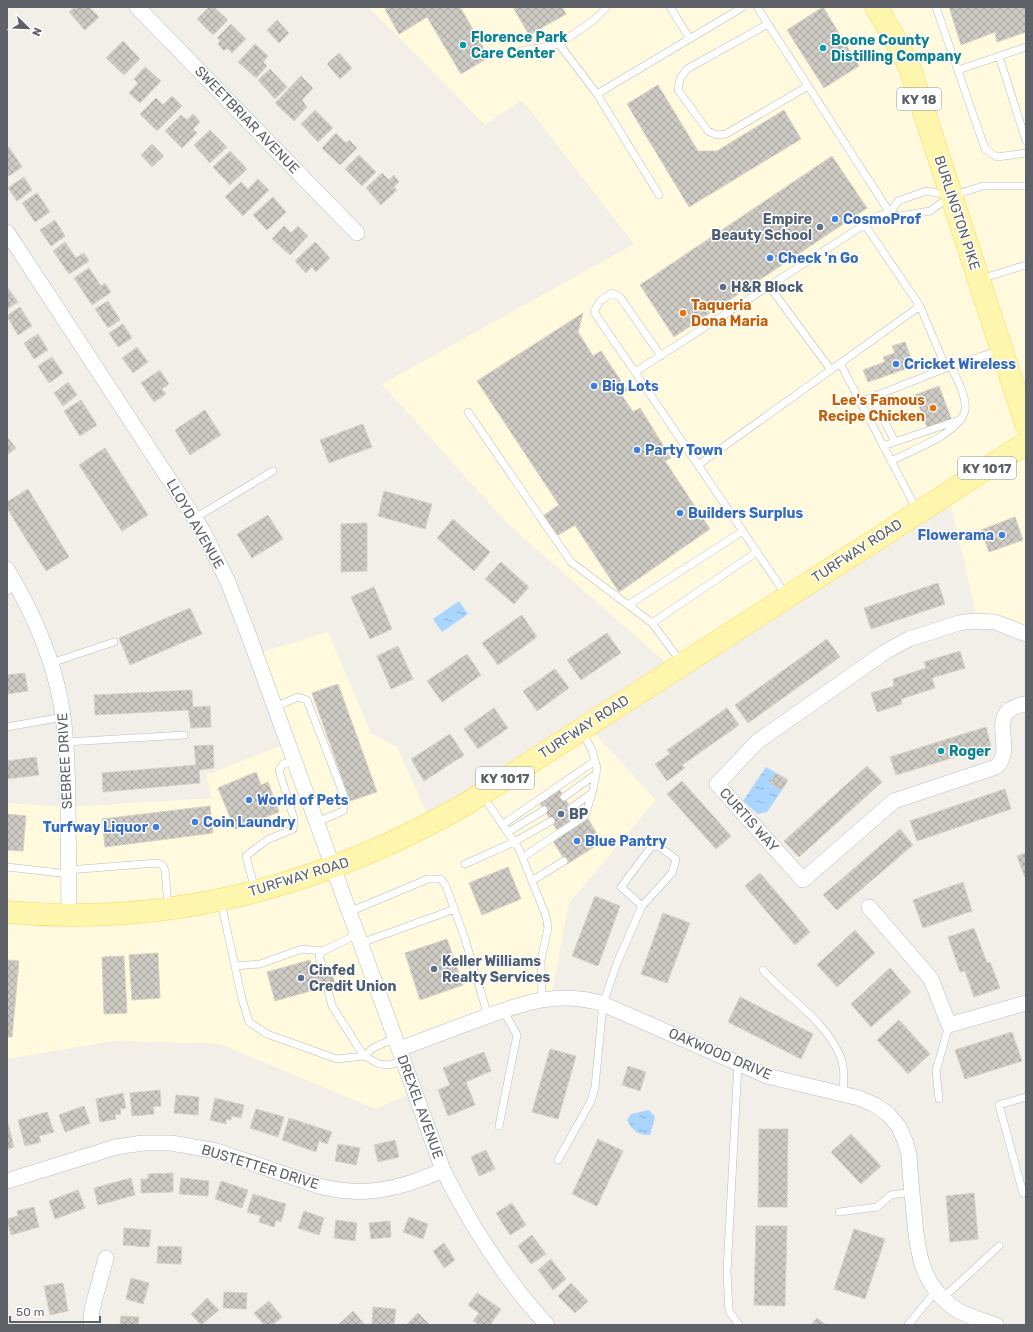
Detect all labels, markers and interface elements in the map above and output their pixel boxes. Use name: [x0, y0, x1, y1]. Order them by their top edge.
north arrow: [8, 8, 48, 48]
text: N: [29, 26, 44, 38]
place label: Florence Park Care Center: [471, 29, 568, 62]
place label: Boone County Distilling Company: [831, 32, 962, 65]
marker: Florence Park Care Center: [458, 40, 468, 50]
marker: Boone County Distilling Company: [818, 43, 828, 53]
street label: SWEETBRIAR AVENUE: [191, 63, 303, 177]
road number: KY 18: [897, 88, 941, 110]
street label: BURLINGTON PIKE: [930, 154, 984, 272]
place label: Empire Beauty School: [711, 211, 812, 244]
place label: CosmoProf: [843, 211, 922, 228]
marker: CosmoProf: [830, 214, 840, 224]
marker: Empire Beauty School: [815, 222, 825, 232]
place label: Check 'n Go: [778, 250, 859, 267]
marker: Check 'n Go: [765, 253, 775, 263]
place label: H&R Block: [731, 279, 804, 296]
marker: H&R Block: [718, 282, 728, 292]
place label: Taqueria Dona Maria: [691, 297, 768, 330]
marker: Taqueria Dona Maria: [678, 308, 688, 318]
place label: Cricket Wireless: [904, 356, 1016, 373]
marker: Cricket Wireless: [891, 359, 901, 369]
place label: Big Lots: [602, 378, 659, 395]
marker: Big Lots: [589, 381, 599, 391]
place label: Lee's Famous Recipe Chicken: [818, 392, 925, 425]
marker: Lee's Famous Recipe Chicken: [928, 403, 938, 413]
place label: Party Town: [645, 442, 723, 459]
marker: Party Town: [632, 445, 642, 455]
road number: KY 1017: [958, 457, 1016, 479]
street label: LLOYD AVENUE: [162, 476, 228, 572]
place label: Builders Surplus: [688, 505, 803, 522]
marker: Builders Surplus: [675, 508, 685, 518]
street label: TURFWAY ROAD: [809, 516, 905, 586]
place label: Flowerama: [918, 527, 994, 544]
marker: Flowerama: [997, 530, 1007, 540]
street label: TURFWAY ROAD: [536, 692, 632, 762]
street label: SEBREE DRIVE: [54, 712, 76, 810]
place label: Roger: [949, 743, 991, 760]
marker: Roger: [936, 746, 946, 756]
road number: KY 1017: [476, 767, 534, 789]
street label: CURTIS WAY: [716, 784, 782, 856]
place label: World of Pets: [257, 792, 349, 809]
marker: World of Pets: [244, 795, 254, 805]
place label: BP: [569, 806, 589, 823]
marker: BP: [556, 809, 566, 819]
place label: Coin Laundry: [203, 814, 296, 831]
marker: Coin Laundry: [190, 817, 200, 827]
place label: Turfway Liquor: [43, 819, 149, 836]
marker: Turfway Liquor: [151, 822, 161, 832]
place label: Blue Pantry: [585, 833, 668, 850]
marker: Blue Pantry: [572, 836, 582, 846]
street label: TURFWAY ROAD: [247, 854, 351, 900]
place label: Keller Williams Realty Services: [442, 953, 551, 986]
place label: Cinfed Credit Union: [309, 962, 397, 995]
marker: Keller Williams Realty Services: [429, 964, 439, 974]
marker: Cinfed Credit Union: [296, 973, 306, 983]
street label: OAKWOOD DRIVE: [666, 1025, 774, 1083]
street label: DREXEL AVENUE: [393, 1053, 447, 1161]
street label: BUSTETTER DRIVE: [199, 1141, 321, 1193]
scale bar: [10, 1298, 100, 1324]
text: 50 m: [16, 1305, 44, 1319]

